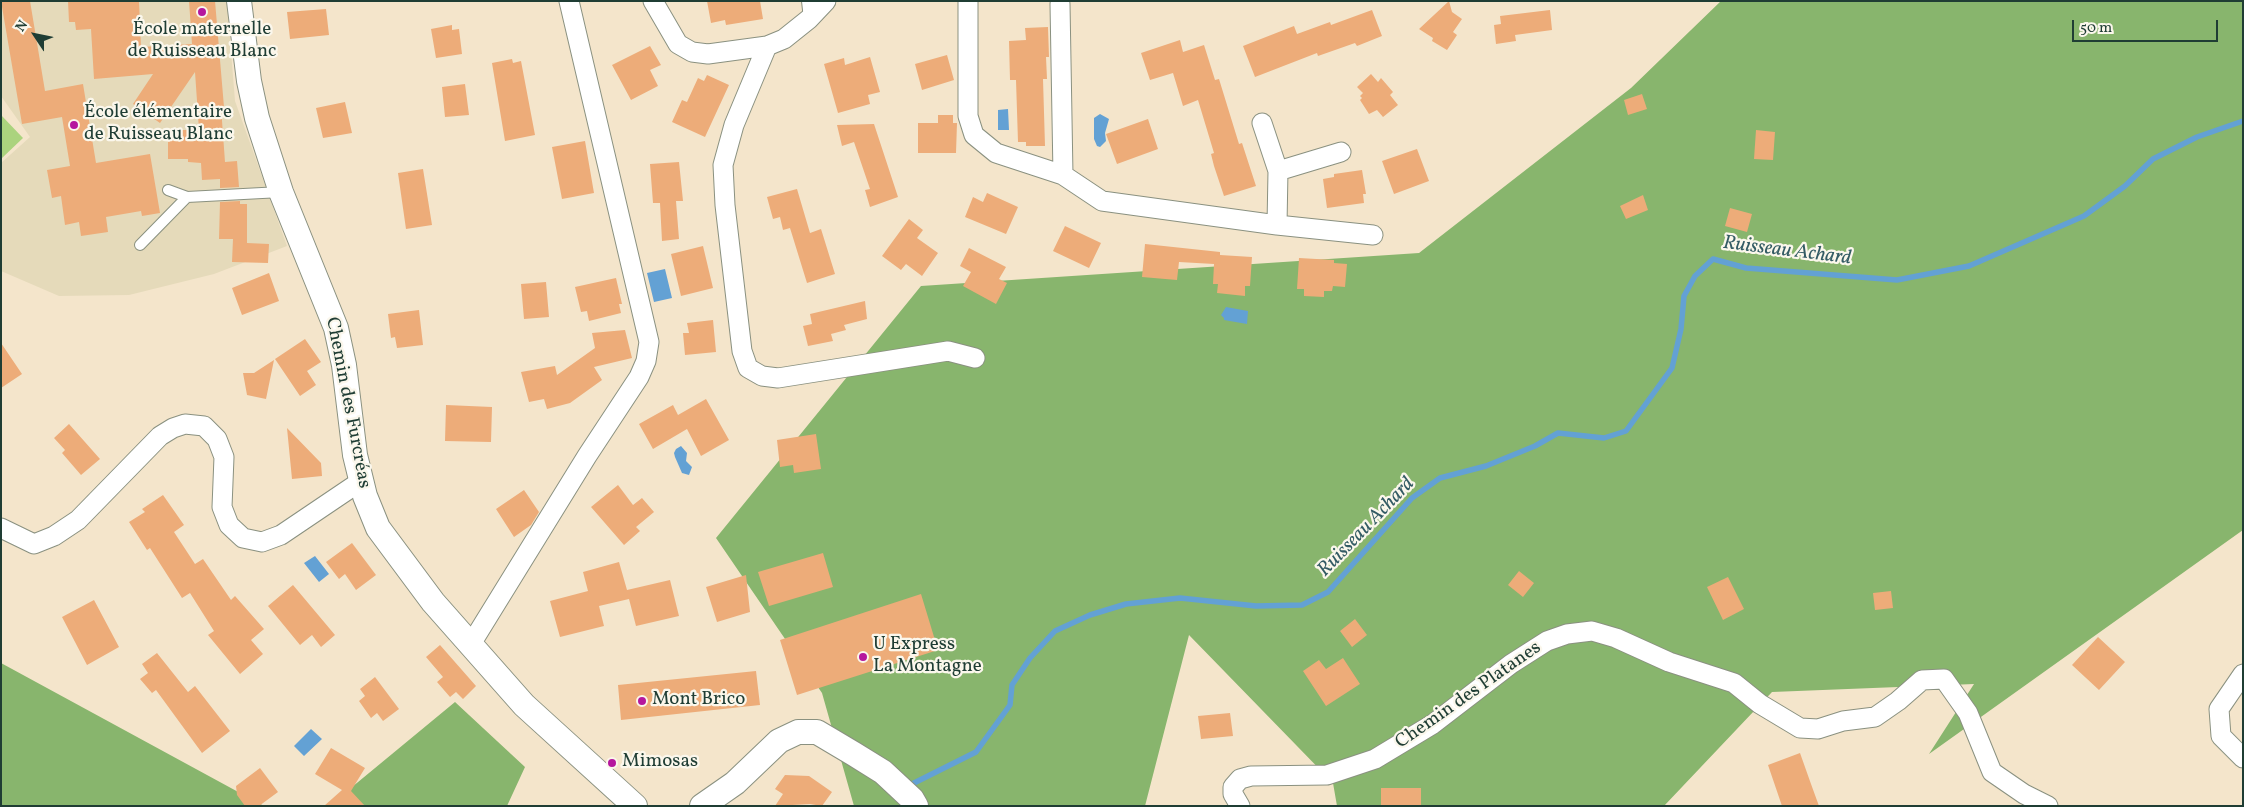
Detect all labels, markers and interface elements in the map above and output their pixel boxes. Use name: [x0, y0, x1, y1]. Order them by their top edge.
marker: École maternelle de Ruisseau Blanc: [196, 6, 208, 18]
north arrow: [10, 10, 60, 60]
scale bar: [2074, 10, 2220, 42]
text: N: [11, 17, 33, 36]
text: 50 m: [2080, 18, 2112, 39]
place label: École maternelle de Ruisseau Blanc: [127, 20, 277, 64]
place label: École élémentaire de Ruisseau Blanc: [84, 103, 233, 147]
marker: École élémentaire de Ruisseau Blanc: [68, 119, 80, 131]
water label: Ruisseau Achard: [1721, 232, 1853, 272]
street label: Chemin des Furcréas: [319, 315, 375, 491]
water label: Ruisseau Achard: [1314, 473, 1420, 583]
place label: U Express La Montagne: [873, 635, 982, 679]
street label: Chemin des Platanes: [1392, 637, 1546, 755]
marker: U Express La Montagne: [857, 651, 869, 663]
place label: Mont Brico: [652, 690, 745, 712]
marker: Mont Brico: [636, 695, 648, 707]
place label: Mimosas: [622, 752, 698, 774]
marker: Mimosas: [606, 757, 618, 769]

